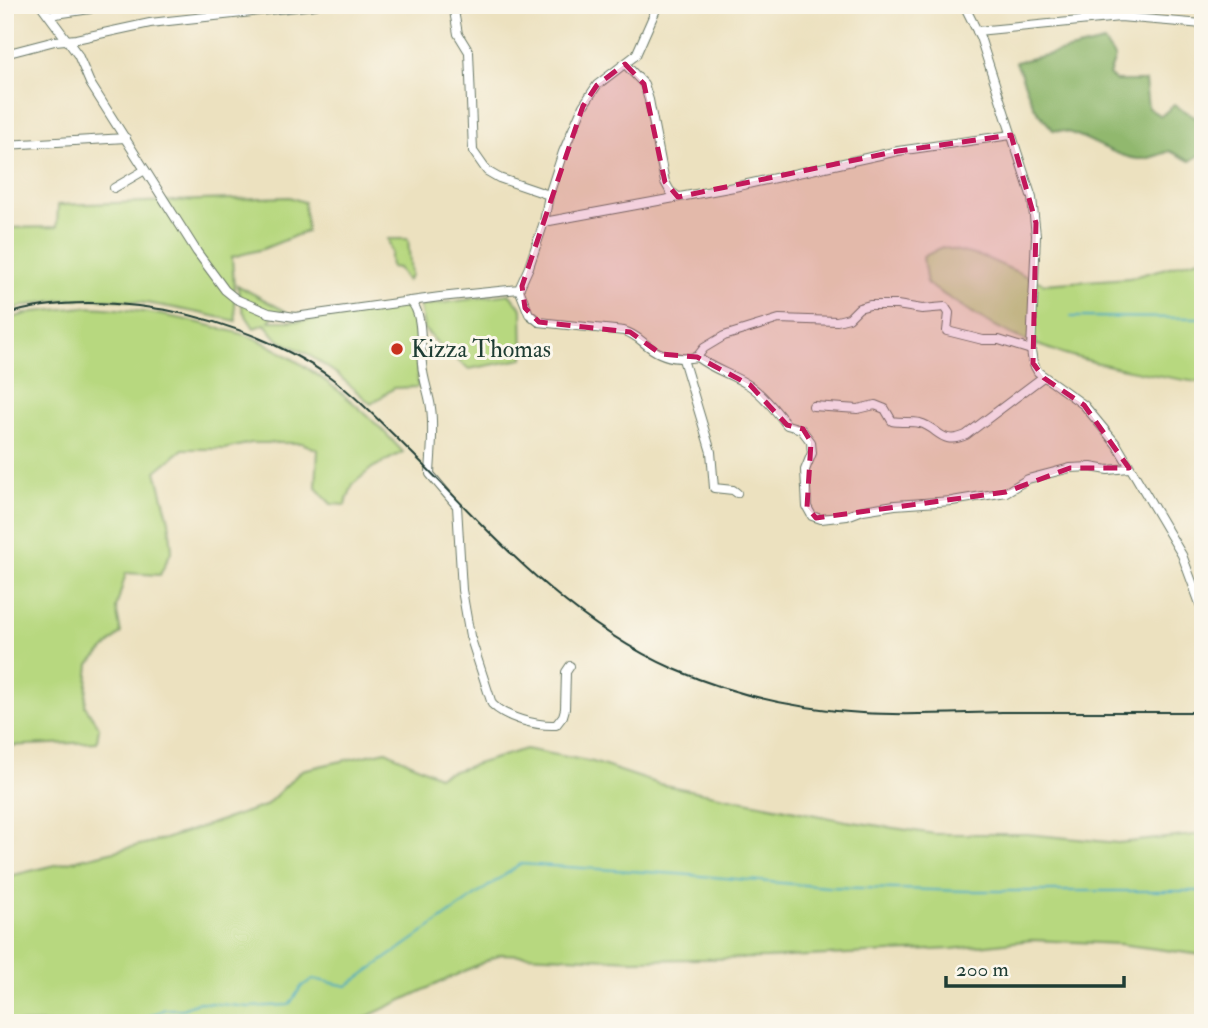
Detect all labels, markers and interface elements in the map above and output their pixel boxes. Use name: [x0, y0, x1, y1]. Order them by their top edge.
place label: Kizza Thomas: [411, 334, 551, 365]
marker: Kizza Thomas: [389, 341, 405, 357]
scale bar: [946, 944, 1124, 988]
text: 200 m: [956, 956, 1009, 983]

